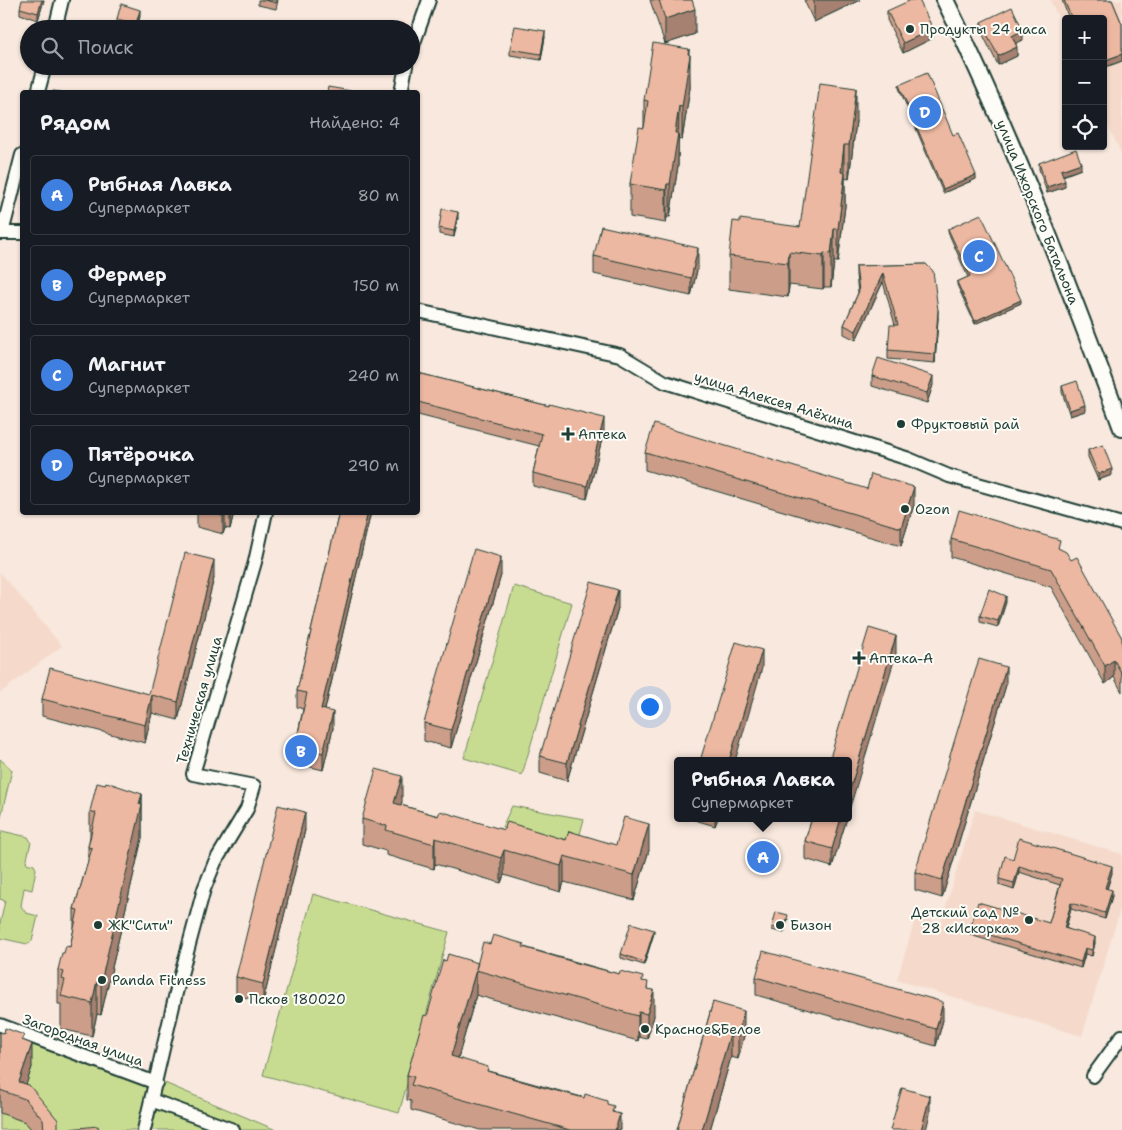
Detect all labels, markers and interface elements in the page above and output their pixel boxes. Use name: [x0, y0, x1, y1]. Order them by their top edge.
map controls: [1062, 15, 1107, 150]
button: +: [1062, 15, 1107, 60]
search box: [20, 20, 420, 75]
place label: Продукты 24 часа: [920, 20, 1047, 38]
marker: Продукты 24 часа: [904, 23, 916, 35]
icon: search: [38, 34, 66, 62]
text: Поиск: [78, 35, 133, 60]
button: −: [1062, 60, 1107, 105]
pin: D: [909, 93, 941, 131]
button: locate: [1062, 105, 1107, 150]
text: Рядом: [40, 109, 110, 137]
text: Найдено: 4: [309, 112, 400, 133]
street label: улица Ижорского Батальона: [993, 117, 1083, 307]
text: Рыбная Лавка: [88, 172, 232, 197]
text: A: [51, 185, 63, 206]
text: 80 m: [358, 185, 399, 206]
text: Супермаркет: [88, 197, 190, 218]
pin: C: [963, 237, 995, 275]
text: Фермер: [88, 262, 167, 287]
text: B: [52, 275, 62, 296]
text: 150 m: [352, 275, 399, 296]
text: Супермаркет: [88, 287, 190, 308]
text: Магнит: [88, 352, 166, 377]
text: C: [52, 365, 62, 386]
text: 240 m: [347, 365, 399, 386]
street label: улица Алексея Алёхина: [692, 367, 856, 433]
text: Супермаркет: [88, 377, 190, 398]
place label: Фруктовый рай: [911, 415, 1019, 433]
marker: Фруктовый рай: [895, 418, 907, 430]
place label: Аптека: [578, 425, 627, 443]
marker: Аптека: [562, 428, 574, 440]
text: Пятёрочка: [88, 442, 194, 467]
text: D: [51, 455, 63, 476]
text: 290 m: [347, 455, 399, 476]
text: Супермаркет: [88, 467, 190, 488]
place label: Ozon: [915, 500, 950, 518]
marker: Ozon: [899, 503, 911, 515]
street label: Техническая улица: [172, 634, 226, 766]
place label: Аптека-А: [869, 649, 933, 667]
marker: Аптека-А: [853, 652, 865, 664]
your location: [637, 694, 663, 720]
pin: B: [285, 732, 317, 770]
popup: [674, 757, 852, 822]
text: Рыбная Лавка: [691, 767, 835, 792]
text: Супермаркет: [691, 792, 793, 813]
pin: A: [747, 838, 779, 876]
place label: Детский сад № 28 «Искорка»: [911, 903, 1019, 937]
marker: Детский сад № 28 «Искорка»: [1023, 914, 1035, 926]
place label: ЖК"Сити": [108, 916, 173, 934]
place label: Бизон: [790, 916, 832, 934]
marker: ЖК"Сити": [92, 919, 104, 931]
marker: Бизон: [774, 919, 786, 931]
place label: Panda Fitness: [112, 971, 206, 989]
marker: Panda Fitness: [96, 974, 108, 986]
place label: Псков 180020: [249, 990, 346, 1008]
marker: Псков 180020: [233, 993, 245, 1005]
street label: Загородная улица: [20, 1010, 146, 1070]
place label: Красное&Белое: [655, 1020, 761, 1038]
marker: Красное&Белое: [639, 1023, 651, 1035]

